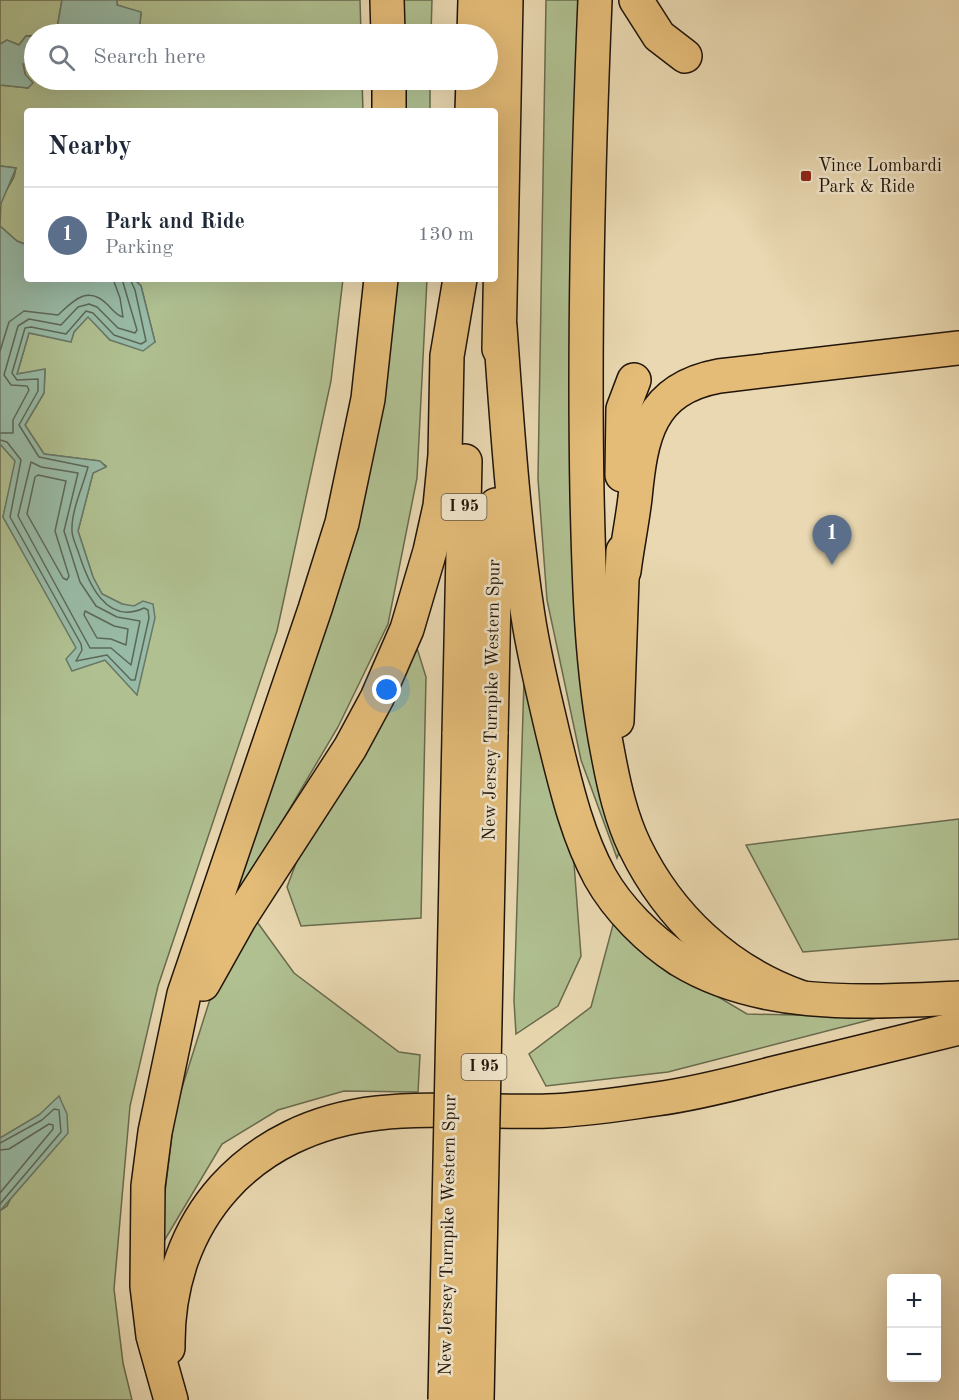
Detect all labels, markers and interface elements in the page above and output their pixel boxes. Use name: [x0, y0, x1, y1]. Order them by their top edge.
search box: [24, 24, 498, 90]
icon: search: [45, 41, 78, 74]
text: Search here: [93, 46, 206, 68]
text: Nearby: [48, 134, 132, 160]
place label: Vince Lombardi Park & Ride: [818, 157, 942, 196]
marker: Vince Lombardi Park & Ride: [799, 169, 813, 183]
text: Park and Ride: [105, 211, 245, 233]
text: 1: [62, 225, 73, 245]
text: 130 m: [418, 225, 474, 245]
text: Parking: [105, 238, 173, 258]
road number: I 95: [442, 494, 486, 520]
pin: 1: [812, 516, 852, 565]
street label: New Jersey Turnpike Western Spur: [481, 559, 503, 841]
your location: [372, 675, 401, 704]
road number: I 95: [462, 1054, 506, 1080]
street label: New Jersey Turnpike Western Spur: [437, 1094, 459, 1376]
map controls: [887, 1274, 941, 1382]
button: +: [887, 1274, 941, 1328]
button: −: [887, 1328, 941, 1382]

